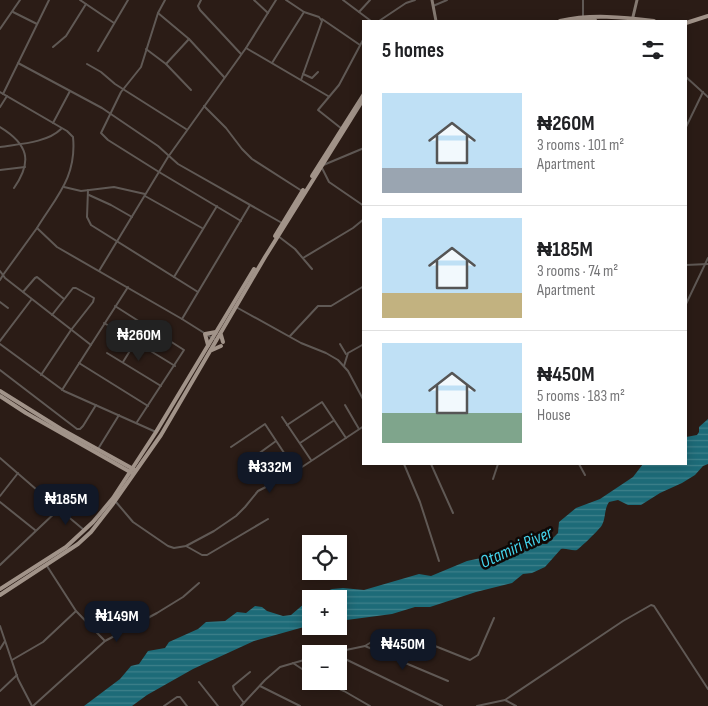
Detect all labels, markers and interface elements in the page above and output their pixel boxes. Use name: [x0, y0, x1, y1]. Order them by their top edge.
icon: filters: [639, 36, 667, 64]
text: 5 homes: [382, 38, 444, 63]
text: ₦260M: [537, 111, 595, 136]
icon: home: [422, 113, 482, 173]
text: 3 rooms · 101 m²: [537, 136, 624, 155]
text: Apartment: [537, 155, 595, 174]
text: ₦185M: [537, 237, 593, 262]
icon: home: [422, 238, 482, 298]
text: 3 rooms · 74 m²: [537, 262, 618, 281]
text: Apartment: [537, 281, 595, 300]
pin: ₦260M: [104, 320, 174, 362]
text: ₦260M: [117, 326, 161, 345]
text: ₦450M: [537, 362, 594, 387]
icon: home: [422, 363, 482, 423]
text: 5 rooms · 183 m²: [537, 387, 625, 406]
text: House: [537, 406, 571, 425]
pin: ₦332M: [235, 452, 305, 494]
text: ₦332M: [248, 458, 292, 477]
pin: ₦185M: [31, 484, 101, 526]
text: ₦185M: [45, 490, 87, 509]
water label: Otamiri River: [477, 522, 557, 573]
map controls: [302, 535, 347, 690]
button: locate: [302, 535, 347, 580]
button: +: [302, 590, 347, 635]
pin: ₦149M: [82, 600, 152, 643]
text: ₦149M: [95, 607, 139, 626]
pin: ₦450M: [368, 628, 438, 671]
text: ₦450M: [381, 635, 425, 654]
button: −: [302, 645, 347, 690]

